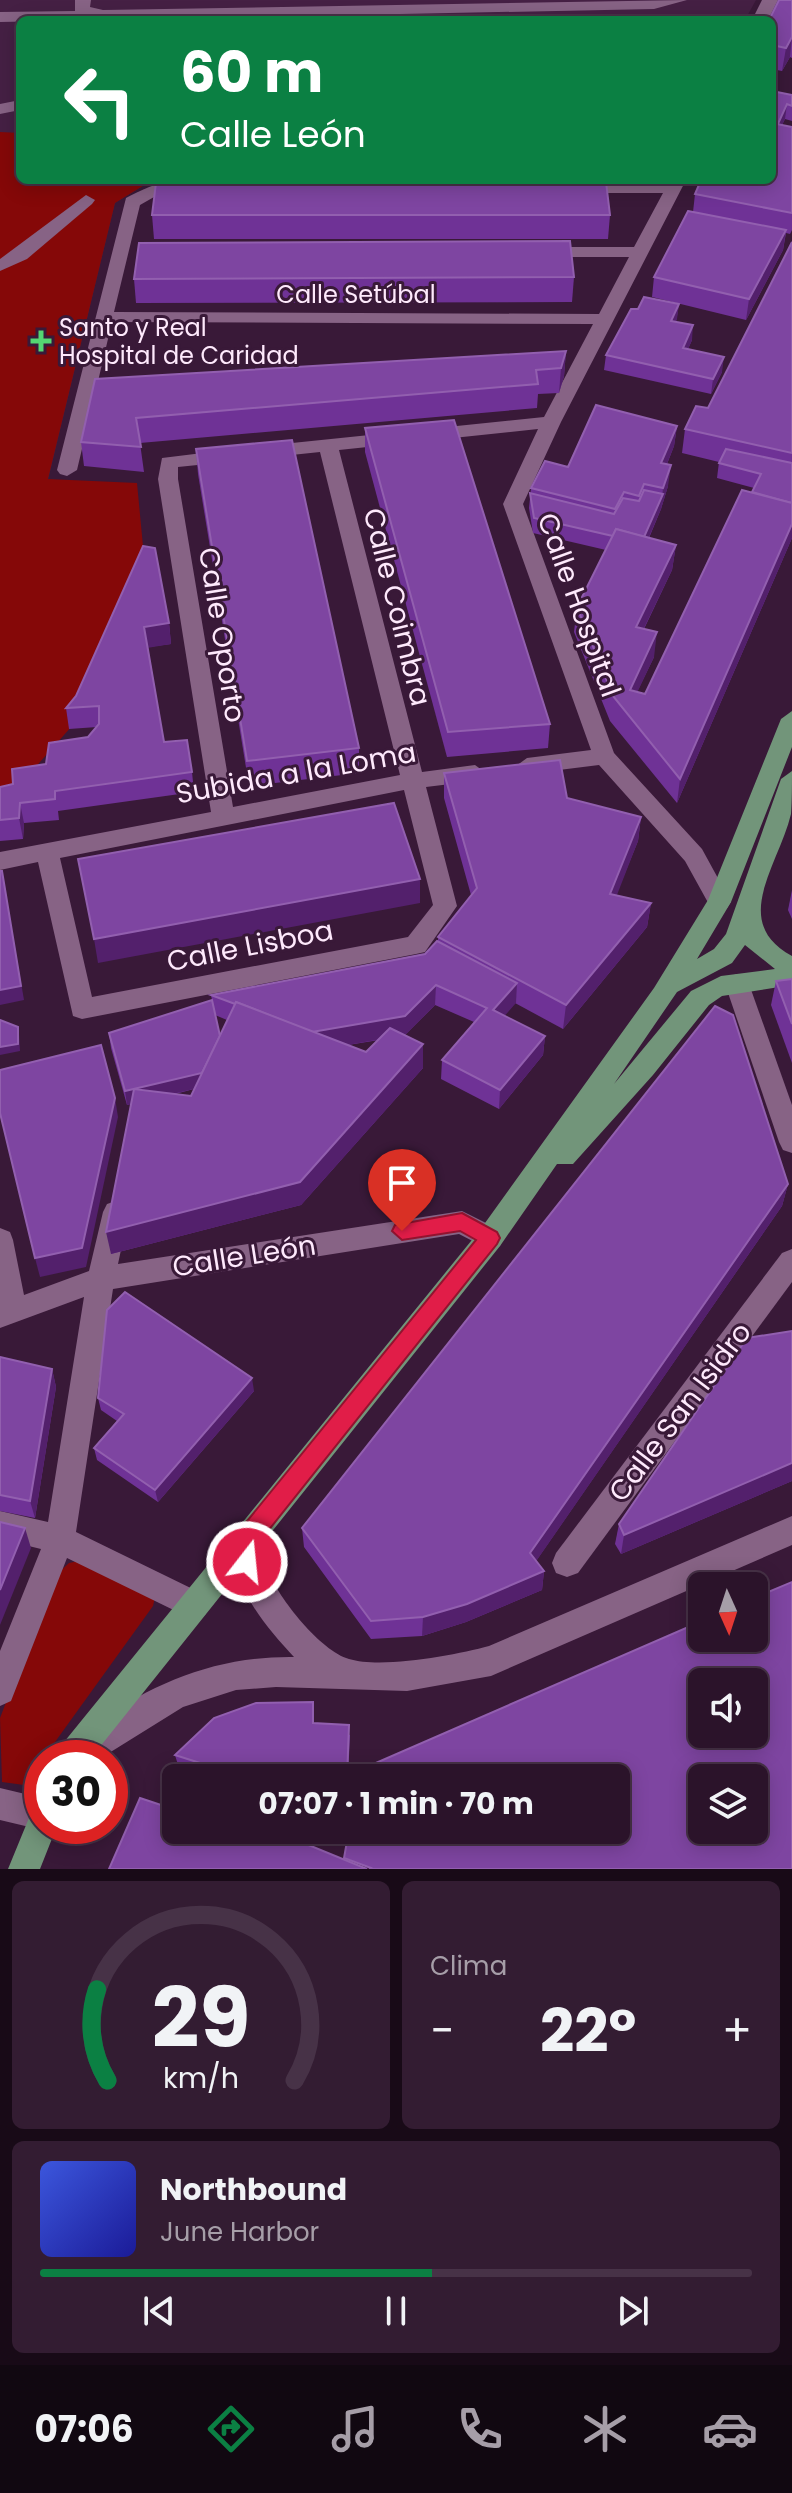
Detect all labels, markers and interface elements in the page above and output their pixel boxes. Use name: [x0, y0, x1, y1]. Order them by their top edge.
text: 60 m: [180, 33, 323, 112]
icon: left: [48, 48, 152, 152]
text: Calle León: [180, 109, 366, 160]
street label: Calle Setúbal: [276, 278, 436, 311]
place label: Santo y Real Hospital de Caridad: [59, 311, 299, 372]
marker: Santo y Real Hospital de Caridad: [30, 330, 52, 352]
street label: Calle Coimbra: [354, 504, 440, 710]
street label: Calle Hospital: [528, 508, 630, 702]
street label: Calle Oporto: [189, 545, 255, 725]
street label: Subida a la Loma: [173, 733, 419, 813]
street label: Calle Lisboa: [164, 911, 336, 981]
pin: [368, 1149, 436, 1231]
icon: arrive: [380, 1161, 424, 1205]
street label: Calle León: [170, 1225, 318, 1287]
street label: Calle San Isidro: [600, 1314, 760, 1510]
position arrow: [205, 1520, 289, 1604]
north arrow: [688, 1572, 768, 1652]
map controls: [688, 1572, 768, 1844]
button: sound: [688, 1668, 768, 1748]
speed limit sign: 30: [24, 1740, 128, 1844]
button: layers: [688, 1764, 768, 1844]
text: 07:07 · 1 min · 70 m: [258, 1782, 534, 1825]
text: Clima: [430, 1948, 507, 1984]
text: 29: [152, 1960, 250, 2076]
text: 22°: [540, 1989, 636, 2073]
text: −: [430, 2000, 454, 2061]
text: +: [722, 2000, 752, 2061]
text: km/h: [163, 2058, 239, 2098]
text: Northbound: [160, 2168, 347, 2211]
text: June Harbor: [160, 2214, 319, 2250]
icon: previous: [137, 2289, 181, 2333]
icon: pause: [374, 2289, 418, 2333]
icon: next: [611, 2289, 655, 2333]
icon: directions: [203, 2401, 259, 2457]
icon: music: [327, 2401, 383, 2457]
icon: phone: [452, 2401, 508, 2457]
icon: climate: [577, 2401, 633, 2457]
icon: car: [702, 2401, 758, 2457]
text: 07:06: [34, 2404, 134, 2455]

